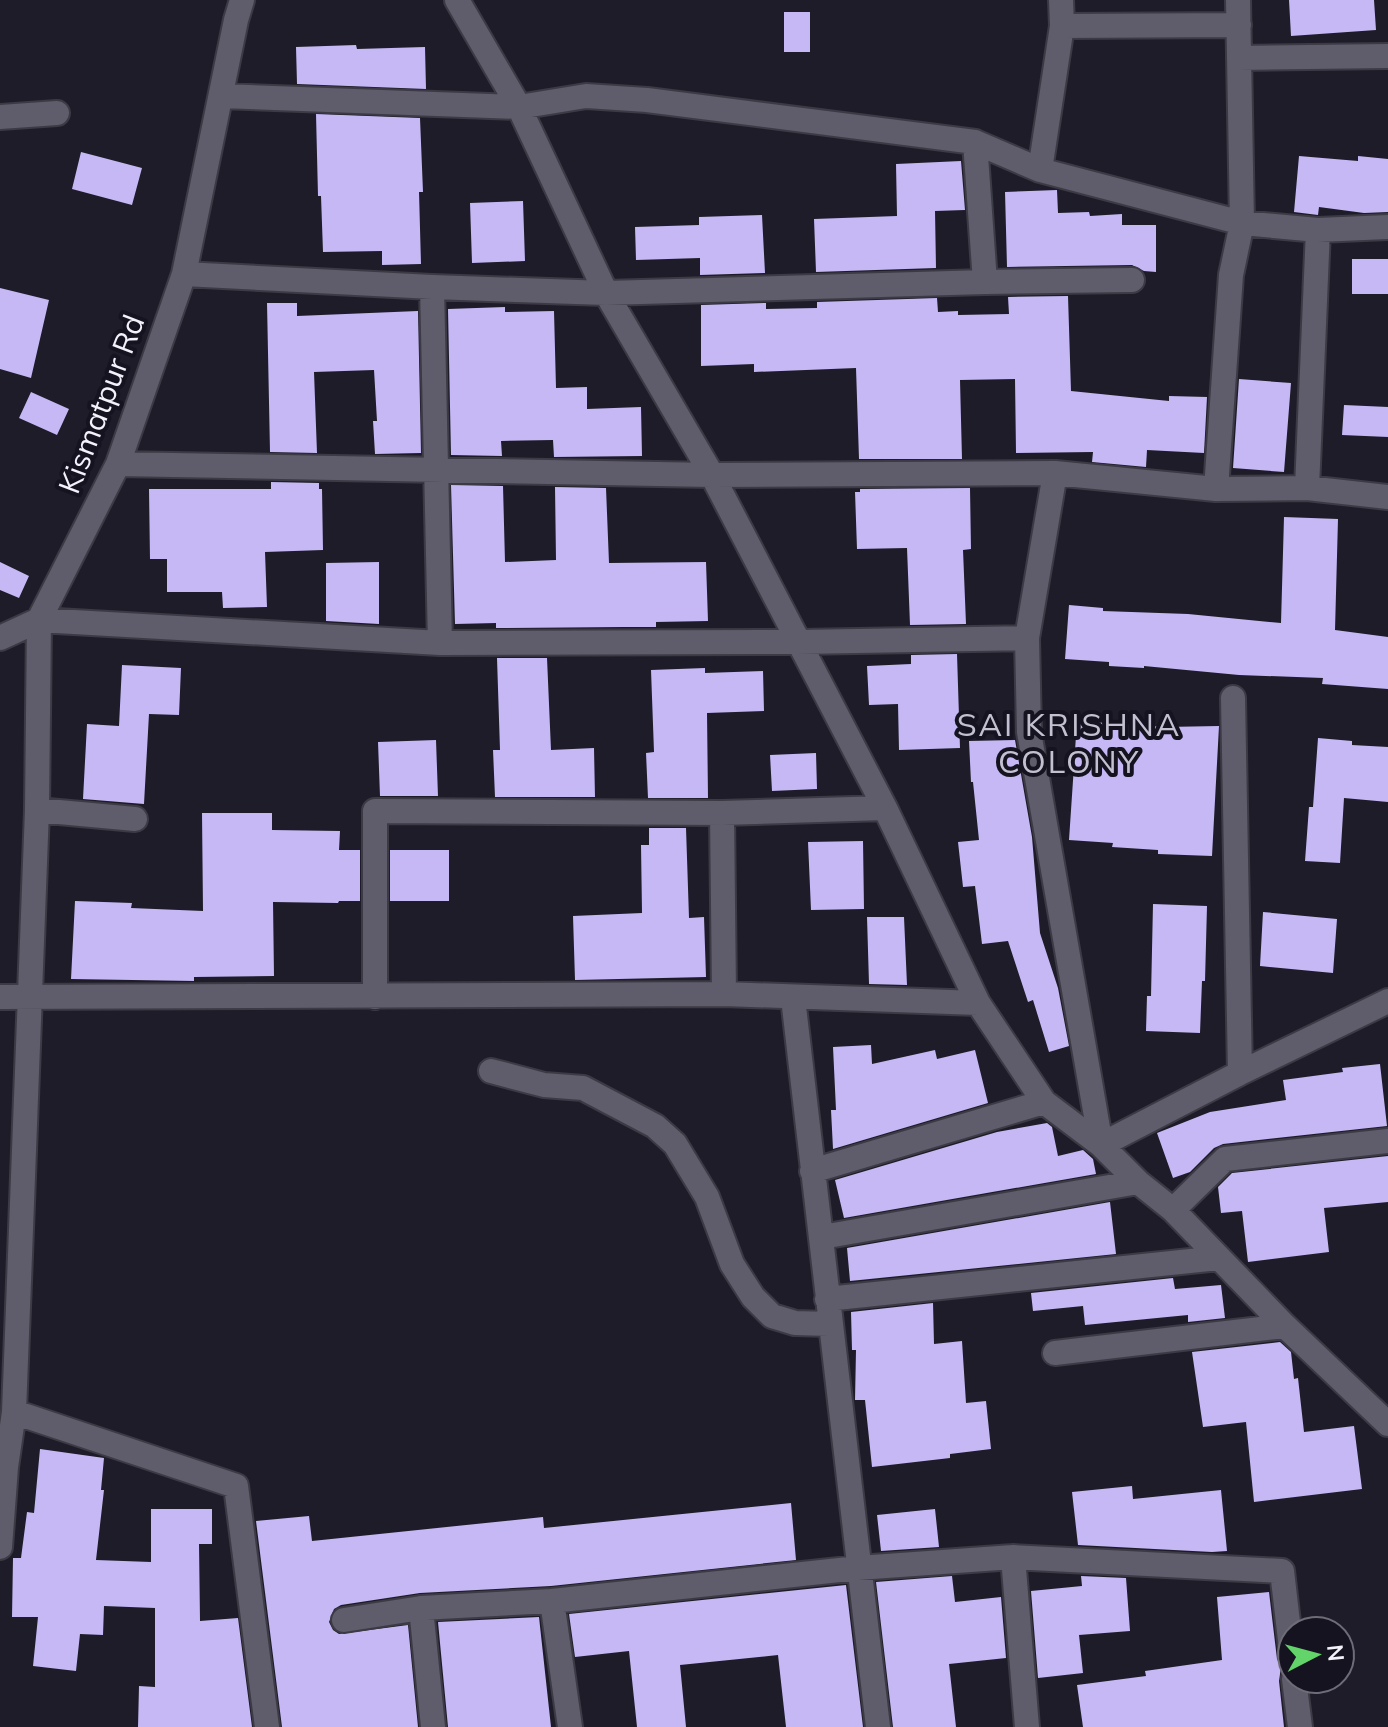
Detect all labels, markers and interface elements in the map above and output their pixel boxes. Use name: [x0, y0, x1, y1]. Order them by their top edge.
street label: Kismatpur Rd: [50, 309, 152, 499]
district label: SAI KRISHNA COLONY: [957, 704, 1181, 781]
north arrow: [1276, 1615, 1356, 1695]
text: N: [1321, 1643, 1351, 1663]

